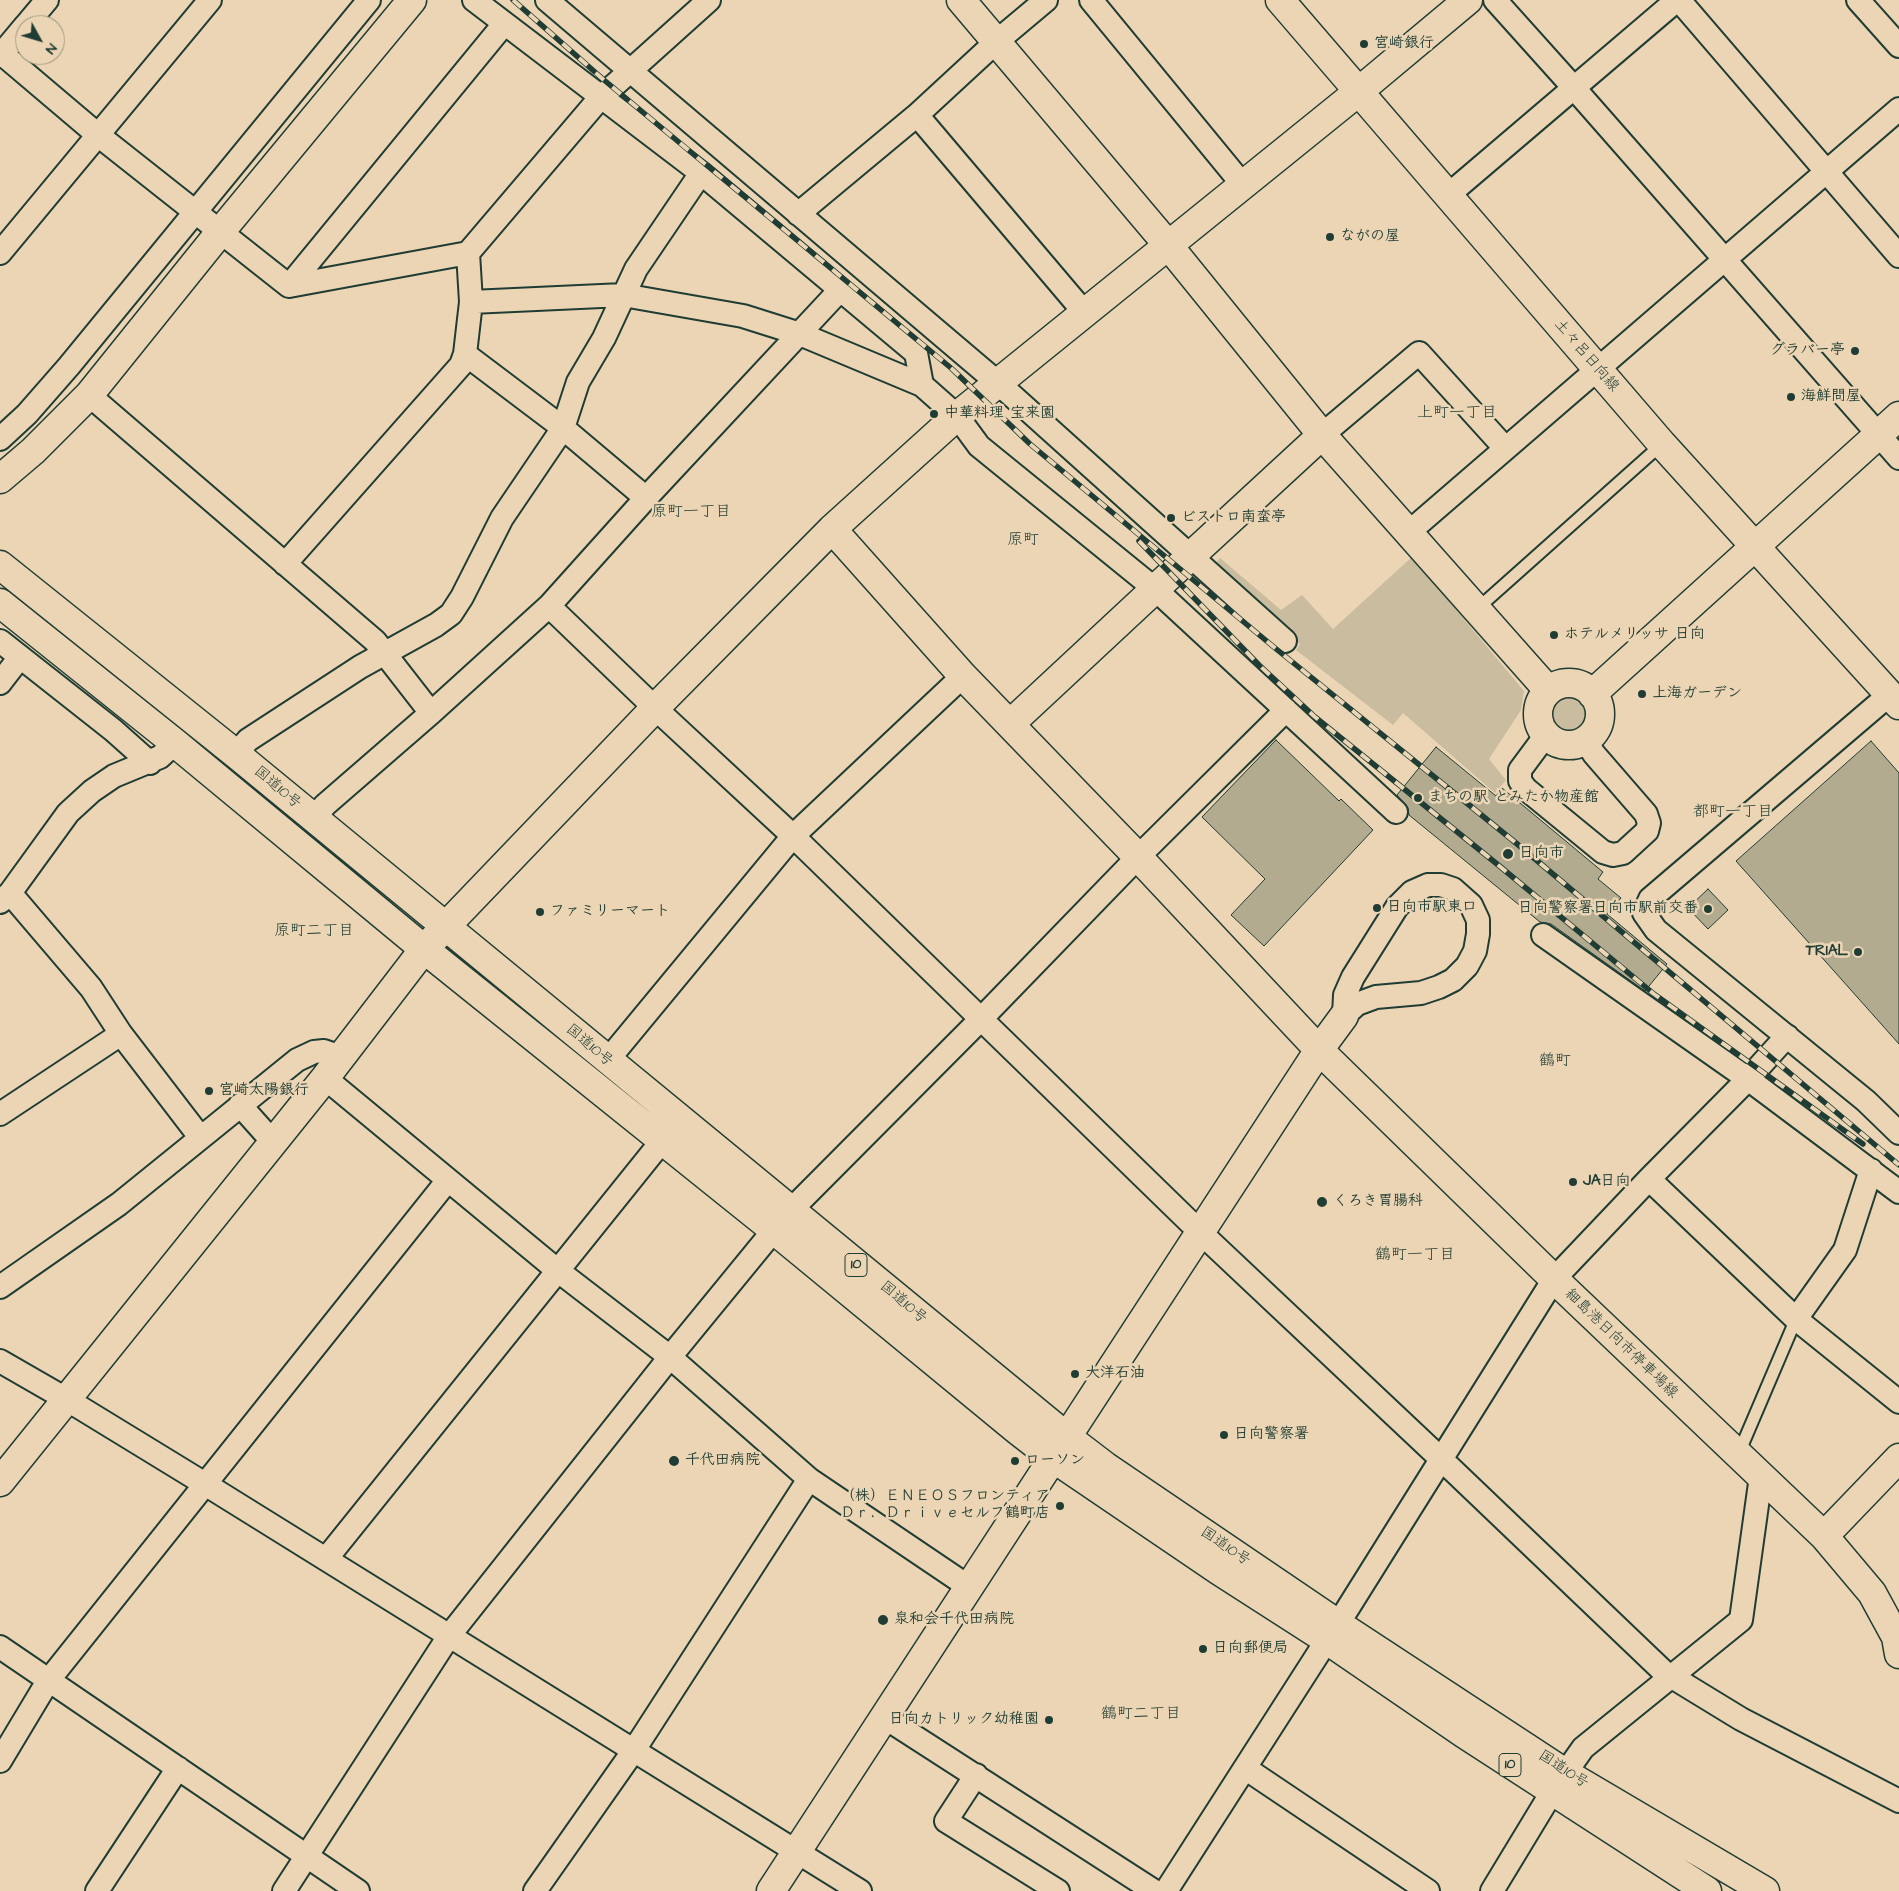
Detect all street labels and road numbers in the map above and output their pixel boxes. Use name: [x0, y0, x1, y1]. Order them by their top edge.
street label: 土々呂日向線: [1550, 316, 1622, 396]
street label: 国道10号: [250, 763, 304, 813]
street label: 国道10号: [562, 1021, 616, 1071]
road number: 10: [845, 1254, 867, 1276]
street label: 国道10号: [876, 1278, 930, 1328]
street label: 細島港日向市停車場線: [1561, 1285, 1681, 1403]
street label: 国道10号: [1197, 1524, 1253, 1570]
street label: 国道10号: [1534, 1747, 1592, 1793]
road number: 10: [1499, 1754, 1521, 1776]

